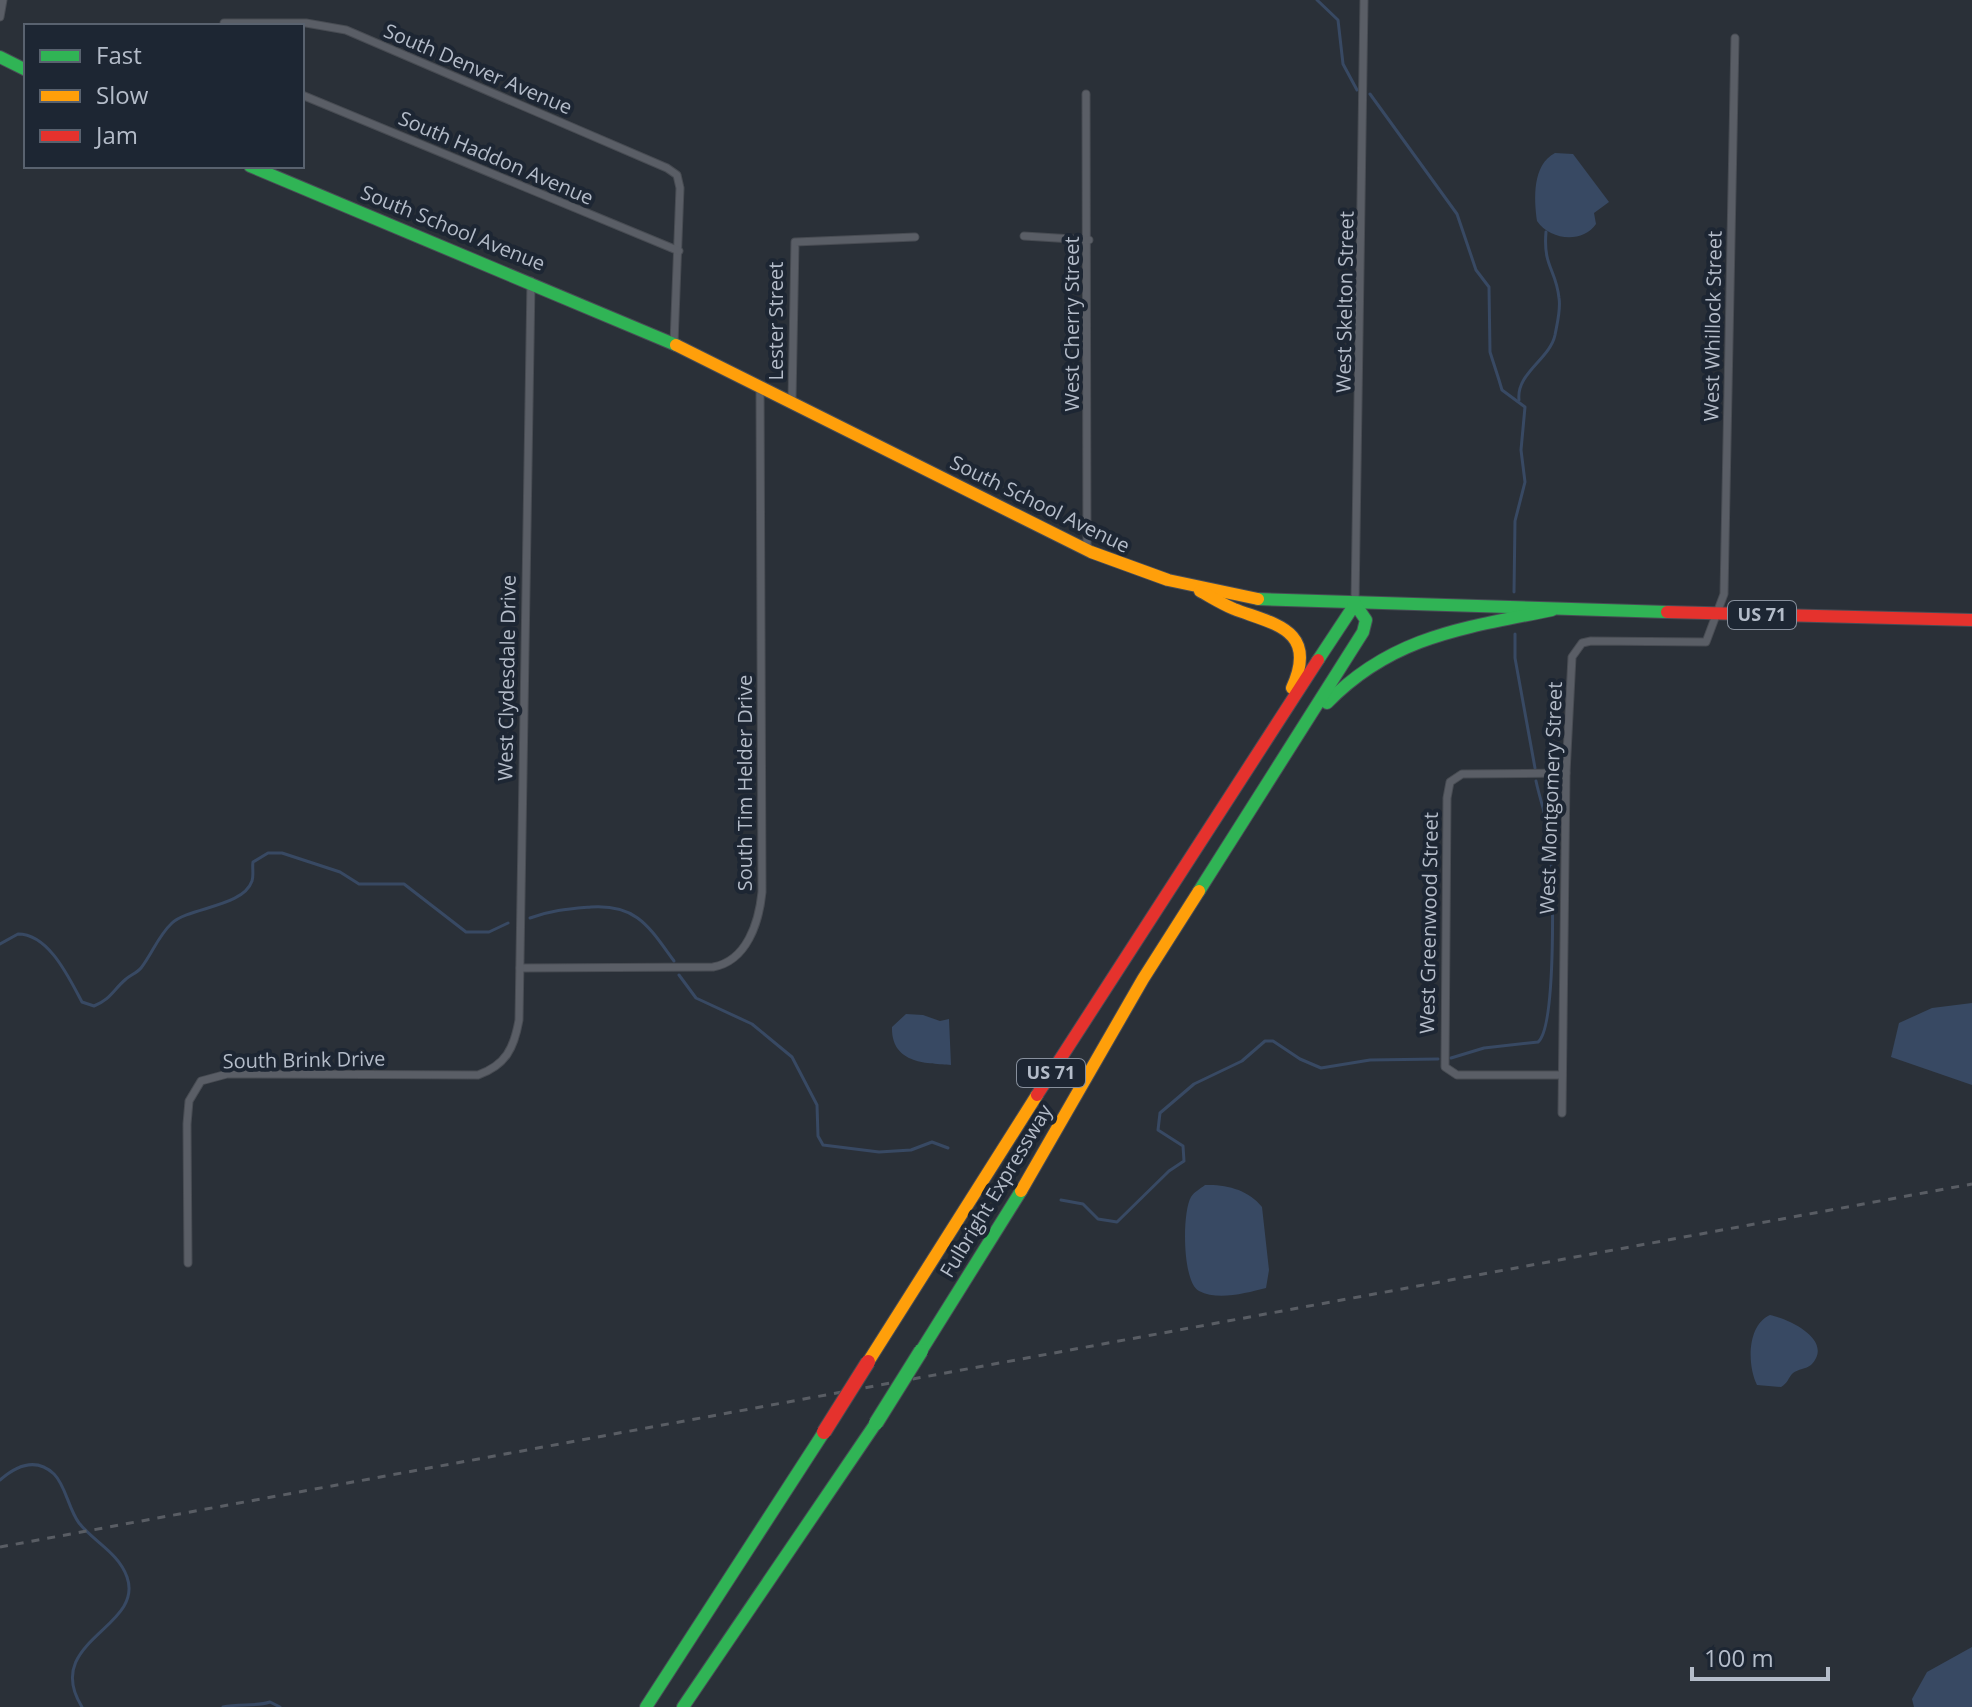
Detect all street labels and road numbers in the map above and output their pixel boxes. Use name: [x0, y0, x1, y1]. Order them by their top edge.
street label: South Denver Avenue: [380, 17, 576, 120]
street label: South Haddon Avenue: [395, 104, 598, 211]
street label: South School Avenue: [357, 178, 549, 277]
street label: West Skelton Street: [1329, 211, 1360, 393]
street label: West Whillock Street: [1697, 230, 1728, 422]
street label: West Cherry Street: [1058, 236, 1085, 412]
street label: Lester Street: [762, 262, 789, 380]
street label: South School Avenue: [946, 448, 1134, 559]
street label: West Clydesdale Drive: [491, 575, 522, 781]
road number: US 71: [1728, 601, 1796, 629]
street label: South Tim Helder Drive: [731, 675, 758, 891]
street label: West Montgomery Street: [1533, 681, 1568, 915]
street label: West Greenwood Street: [1413, 812, 1444, 1034]
street label: South Brink Drive: [222, 1045, 386, 1074]
road number: US 71: [1017, 1059, 1085, 1087]
street label: Fulbright Expressway: [933, 1098, 1058, 1282]

